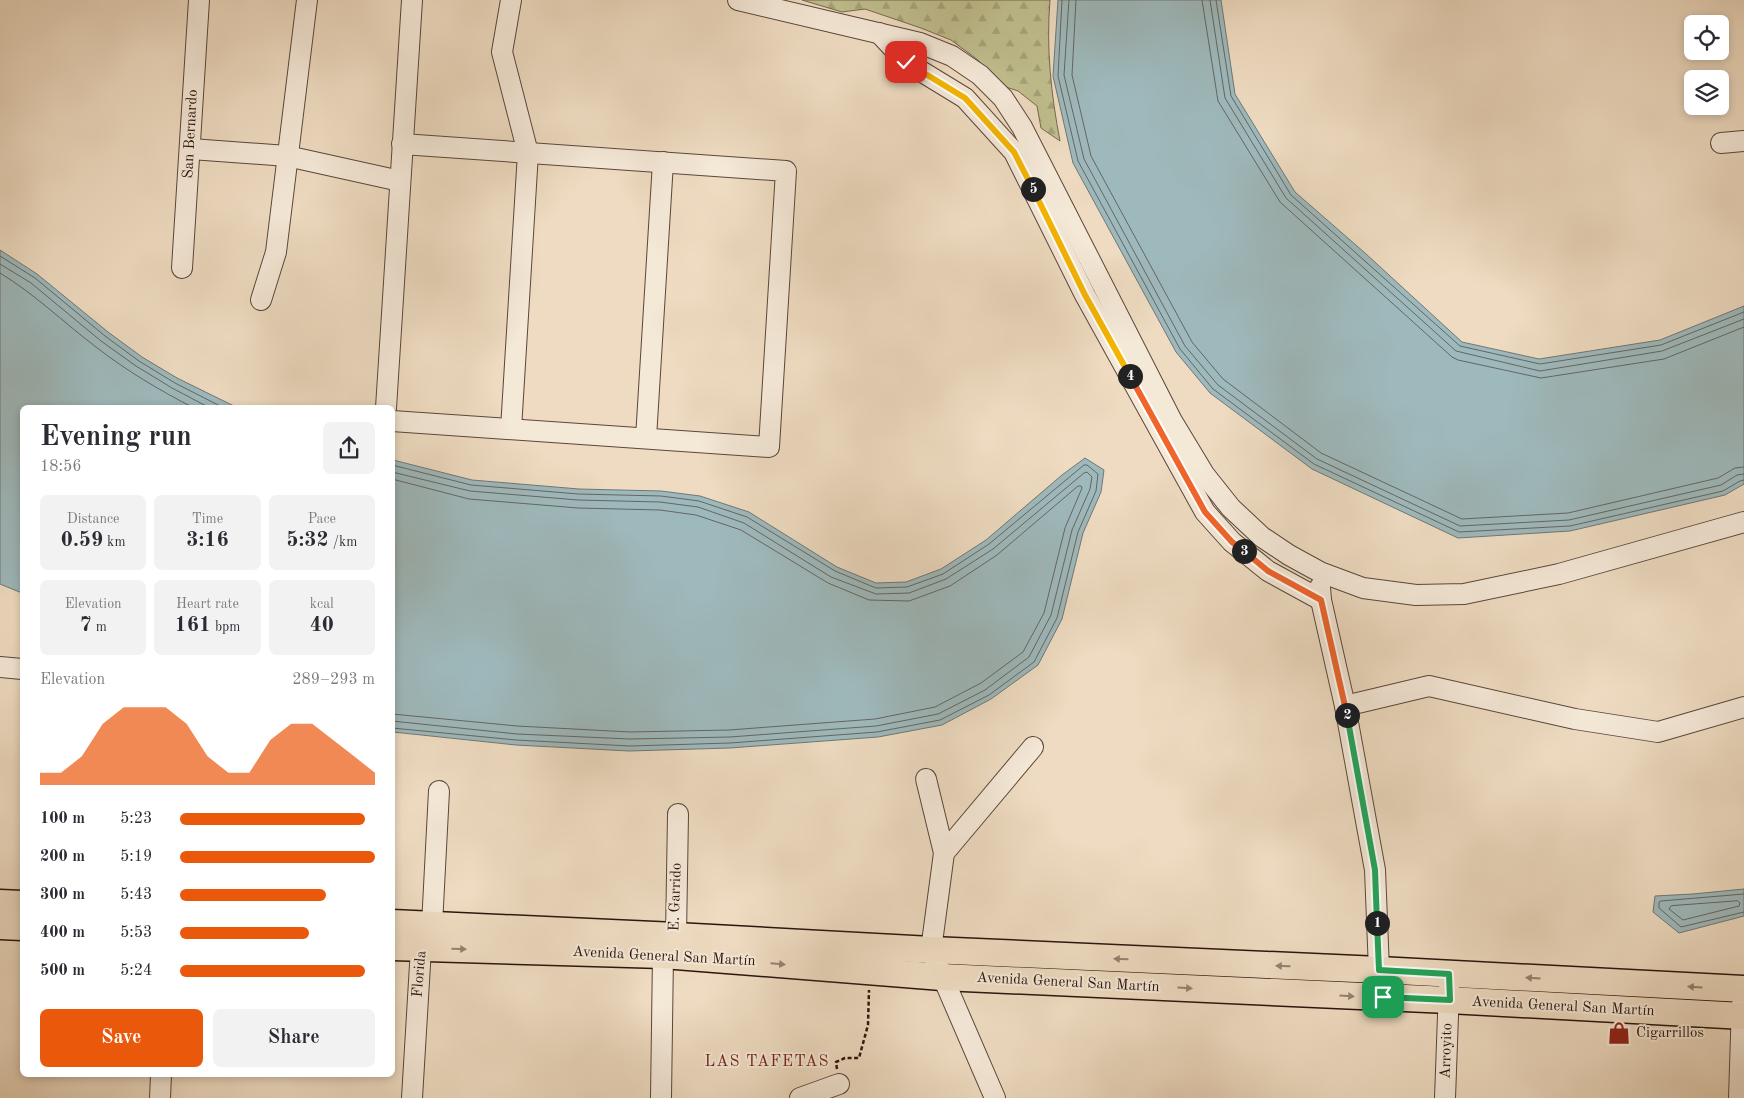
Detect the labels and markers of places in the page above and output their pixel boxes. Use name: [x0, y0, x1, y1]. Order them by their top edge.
pin: [885, 41, 927, 83]
pin: 5: [1020, 176, 1046, 202]
pin: 4: [1118, 364, 1142, 388]
pin: 3: [1232, 538, 1256, 564]
pin: 2: [1334, 702, 1360, 728]
pin: 1: [1364, 910, 1390, 936]
pin: [1362, 976, 1404, 1018]
shop icon: Cigarrillos: [1606, 1020, 1632, 1046]
place label: Cigarrillos: [1636, 1026, 1704, 1041]

